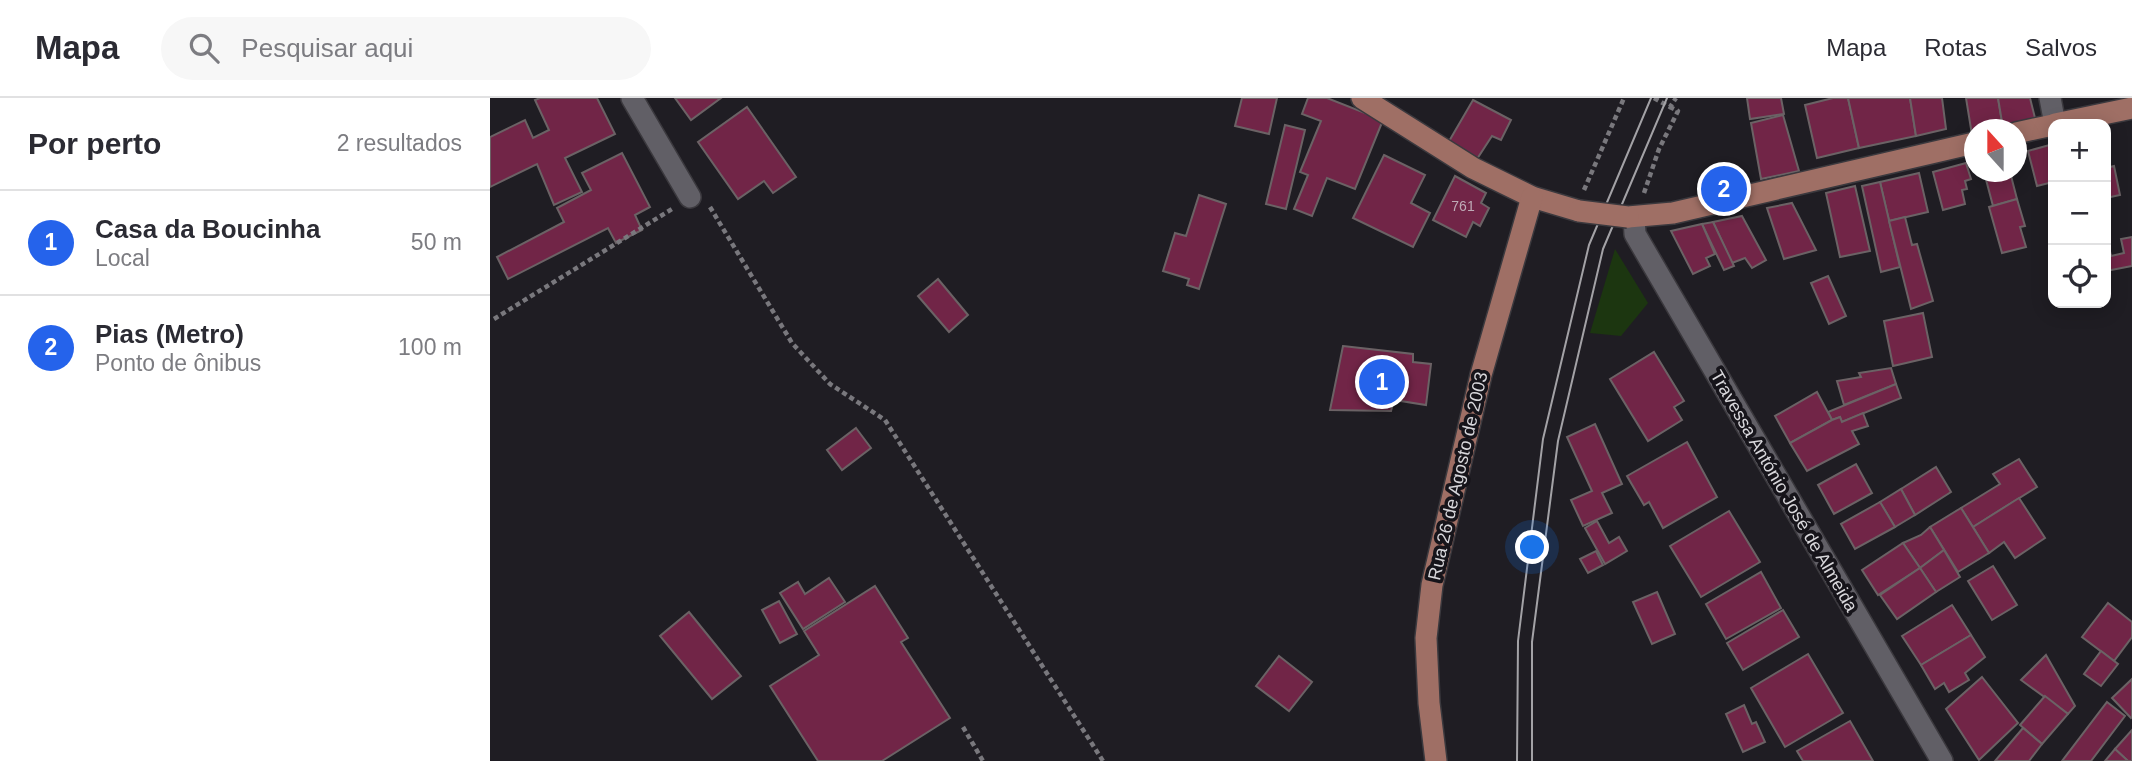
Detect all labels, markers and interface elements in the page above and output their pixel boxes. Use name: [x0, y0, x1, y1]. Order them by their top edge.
search box: [161, 17, 651, 80]
text: Mapa: [35, 29, 119, 66]
icon: search: [185, 29, 223, 67]
text: Pesquisar aqui: [241, 33, 413, 63]
text: Mapa: [1826, 34, 1886, 61]
text: Rotas: [1924, 34, 1987, 61]
text: Salvos: [2025, 34, 2097, 61]
north arrow: [1964, 119, 2027, 182]
map controls: [2048, 119, 2111, 308]
button: +: [2048, 119, 2111, 182]
text: Por perto: [28, 127, 161, 160]
text: 2 resultados: [337, 130, 462, 156]
pin: 2: [1701, 163, 1747, 215]
button: −: [2048, 182, 2111, 245]
house number: 761: [1451, 198, 1475, 214]
text: Casa da Boucinha: [95, 214, 320, 244]
text: 1: [45, 229, 57, 255]
text: 50 m: [411, 229, 462, 255]
text: Local: [95, 245, 150, 271]
button: locate: [2048, 245, 2111, 308]
text: Pias (Metro): [95, 319, 244, 349]
text: 2: [45, 334, 57, 360]
text: 100 m: [398, 334, 462, 360]
text: Ponto de ônibus: [95, 350, 261, 376]
pin: 1: [1359, 356, 1405, 408]
street label: Travessa António José de Almeida: [1706, 367, 1862, 616]
street label: Rua 26 de Agosto de 2003: [1424, 370, 1492, 582]
your location: [1515, 530, 1549, 564]

